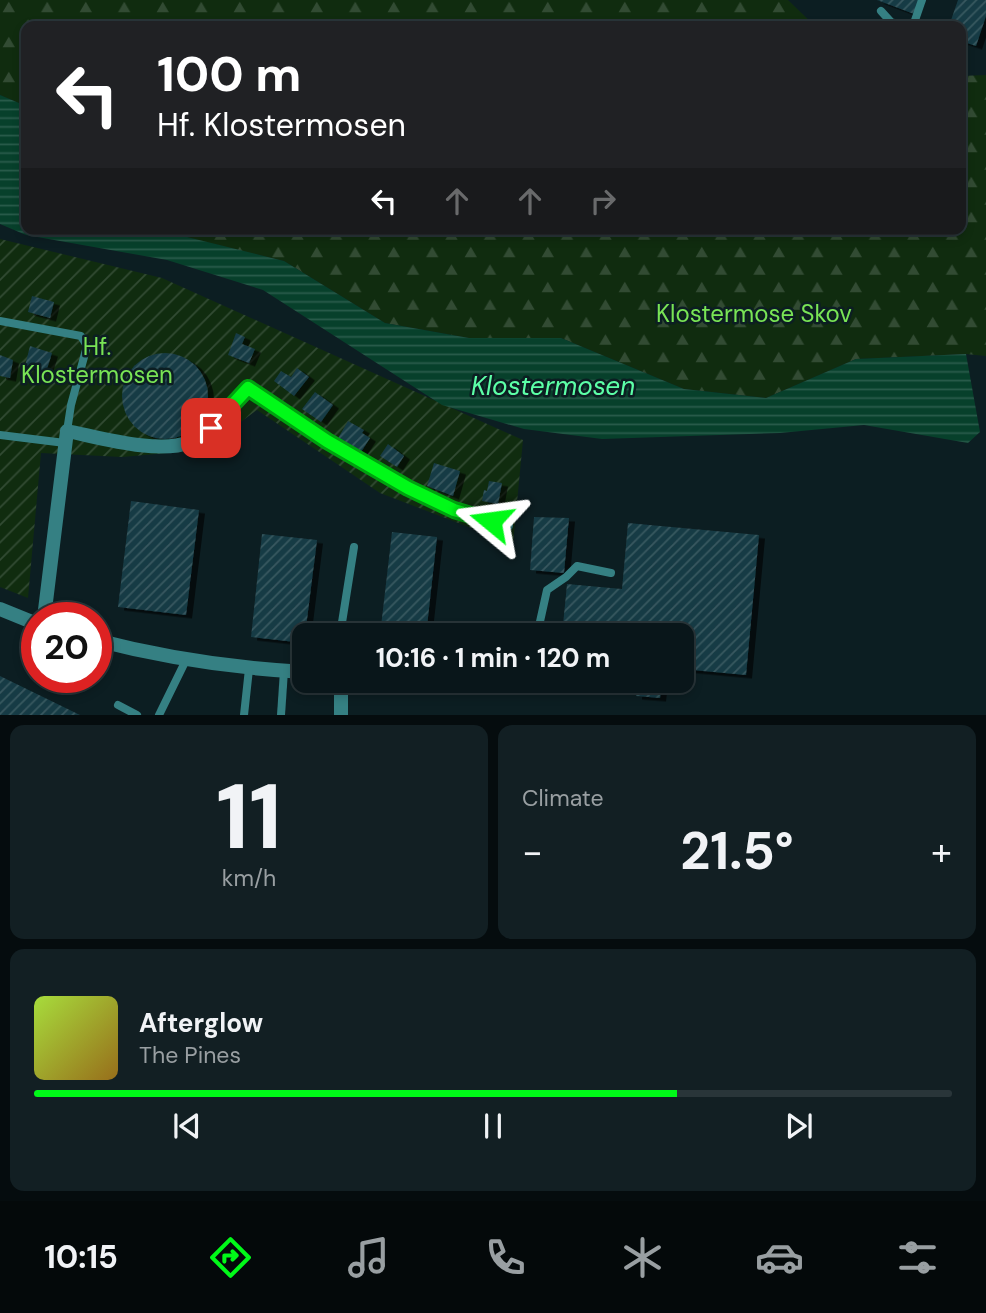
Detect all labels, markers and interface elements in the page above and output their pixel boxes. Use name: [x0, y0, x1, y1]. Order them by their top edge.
text: 100 m: [157, 42, 301, 106]
icon: left: [42, 49, 133, 140]
text: Hf. Klostermosen: [157, 104, 406, 146]
icon: left: [365, 182, 403, 220]
icon: ahead: [438, 182, 476, 220]
icon: ahead: [511, 182, 549, 220]
icon: right: [584, 182, 622, 220]
park label: Klostermose Skov: [656, 298, 852, 329]
park label: Hf. Klostermosen: [21, 331, 173, 390]
water label: Klostermosen: [471, 369, 635, 403]
pin: [181, 398, 241, 458]
icon: arrive: [192, 409, 230, 447]
position arrow: [454, 484, 528, 558]
speed limit sign: 20: [21, 602, 112, 693]
text: 10:16 · 1 min · 120 m: [376, 641, 610, 675]
text: 11: [216, 758, 282, 876]
text: Climate: [522, 783, 604, 813]
text: 21.5°: [680, 817, 794, 885]
text: −: [522, 827, 543, 877]
text: +: [931, 827, 952, 877]
text: km/h: [222, 863, 276, 893]
text: Afterglow: [139, 1006, 263, 1040]
text: The Pines: [139, 1040, 241, 1070]
icon: previous: [168, 1107, 206, 1145]
icon: pause: [474, 1107, 512, 1145]
icon: next: [780, 1107, 818, 1145]
icon: directions: [206, 1233, 255, 1282]
icon: music: [344, 1233, 393, 1282]
icon: phone: [481, 1233, 530, 1282]
icon: climate: [618, 1233, 667, 1282]
icon: car: [755, 1233, 804, 1282]
icon: filters: [893, 1233, 942, 1282]
text: 10:15: [44, 1236, 118, 1278]

